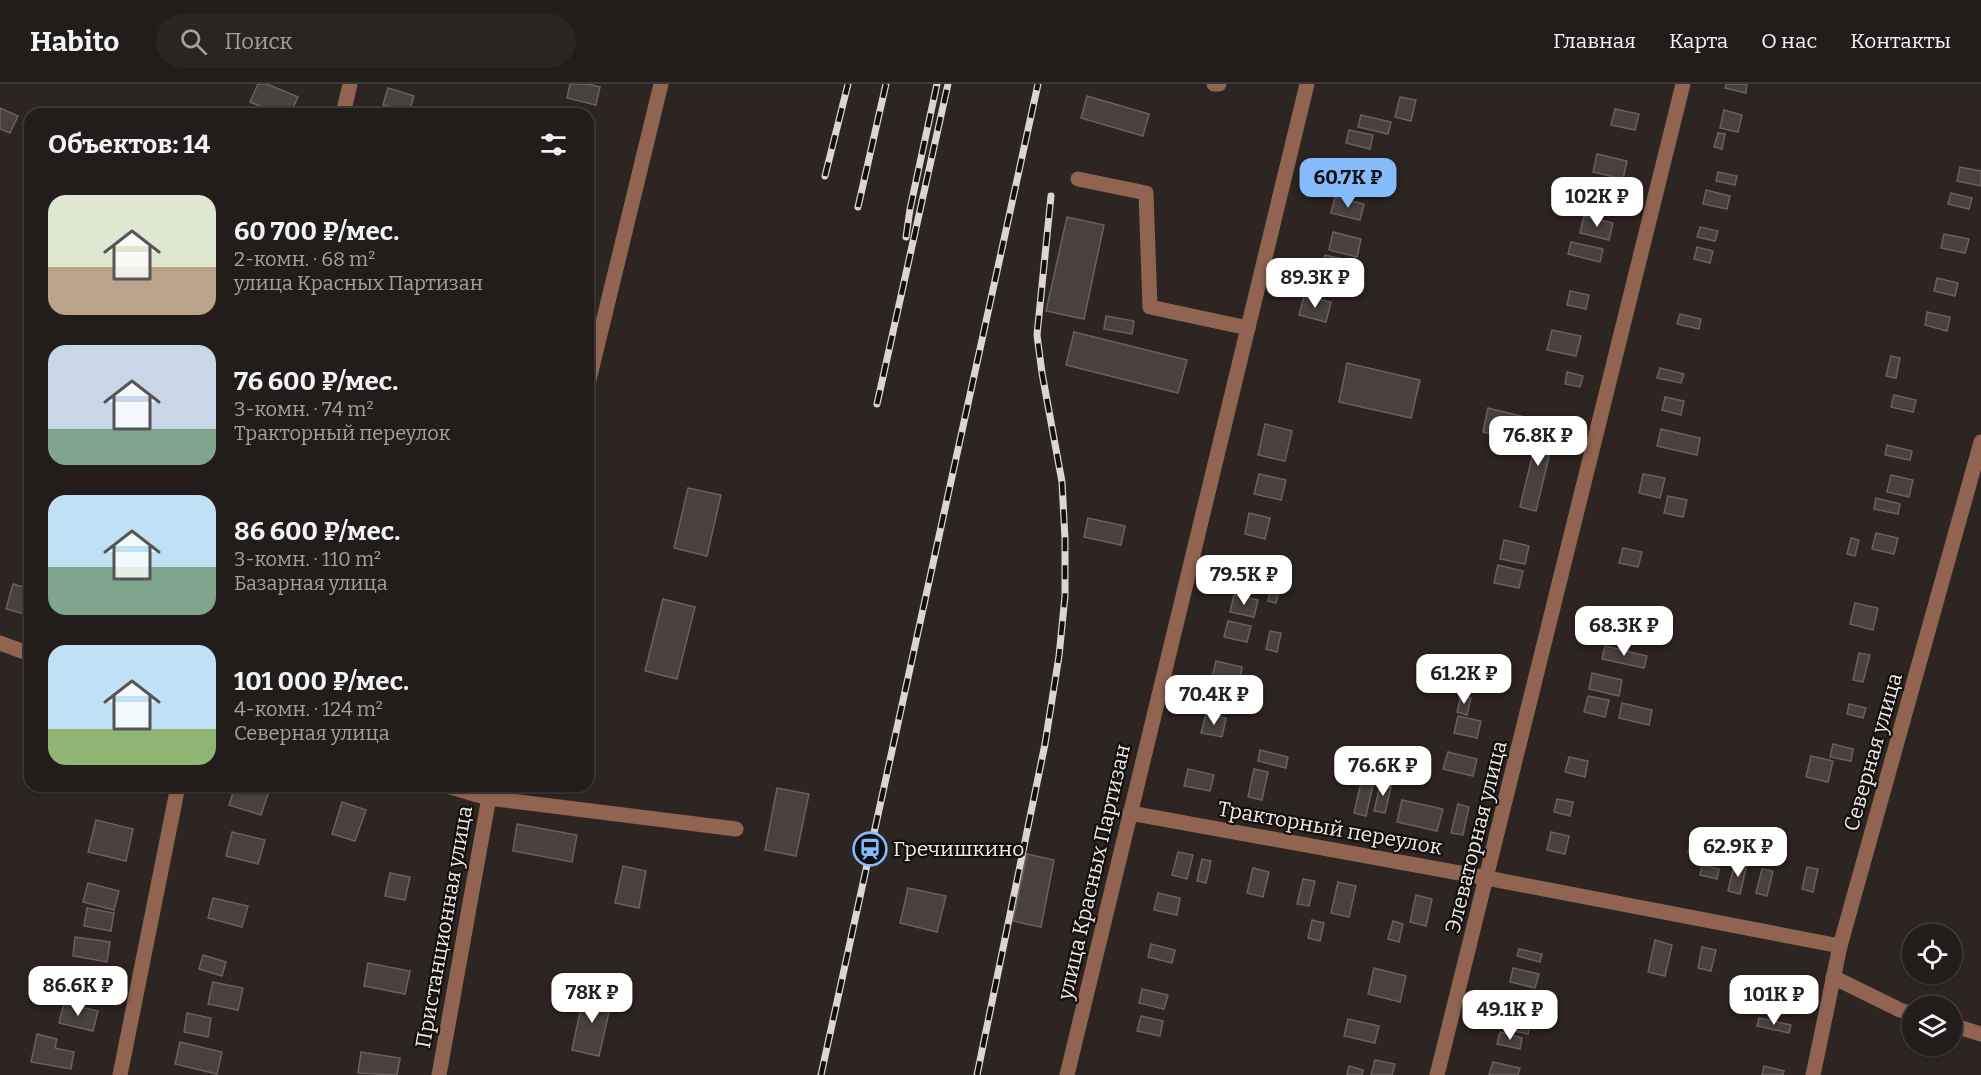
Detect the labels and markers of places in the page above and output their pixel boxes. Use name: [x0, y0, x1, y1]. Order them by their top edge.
pin: 60.7K ₽: [1293, 158, 1403, 209]
pin: 102K ₽: [1548, 177, 1646, 228]
pin: 89.3K ₽: [1260, 258, 1370, 309]
pin: 76.8K ₽: [1483, 416, 1593, 467]
pin: 79.5K ₽: [1189, 555, 1299, 606]
pin: 68.3K ₽: [1569, 606, 1679, 657]
pin: 61.2K ₽: [1409, 654, 1519, 705]
pin: 70.4K ₽: [1159, 675, 1269, 726]
pin: 76.6K ₽: [1328, 746, 1438, 797]
pin: 62.9K ₽: [1683, 827, 1793, 878]
station icon: Гречишкино: [852, 831, 888, 867]
place label: Гречишкино: [893, 836, 1024, 862]
pin: 86.6K ₽: [23, 966, 133, 1017]
pin: 78K ₽: [550, 973, 634, 1024]
pin: 101K ₽: [1725, 975, 1823, 1026]
pin: 49.1K ₽: [1455, 990, 1565, 1041]

